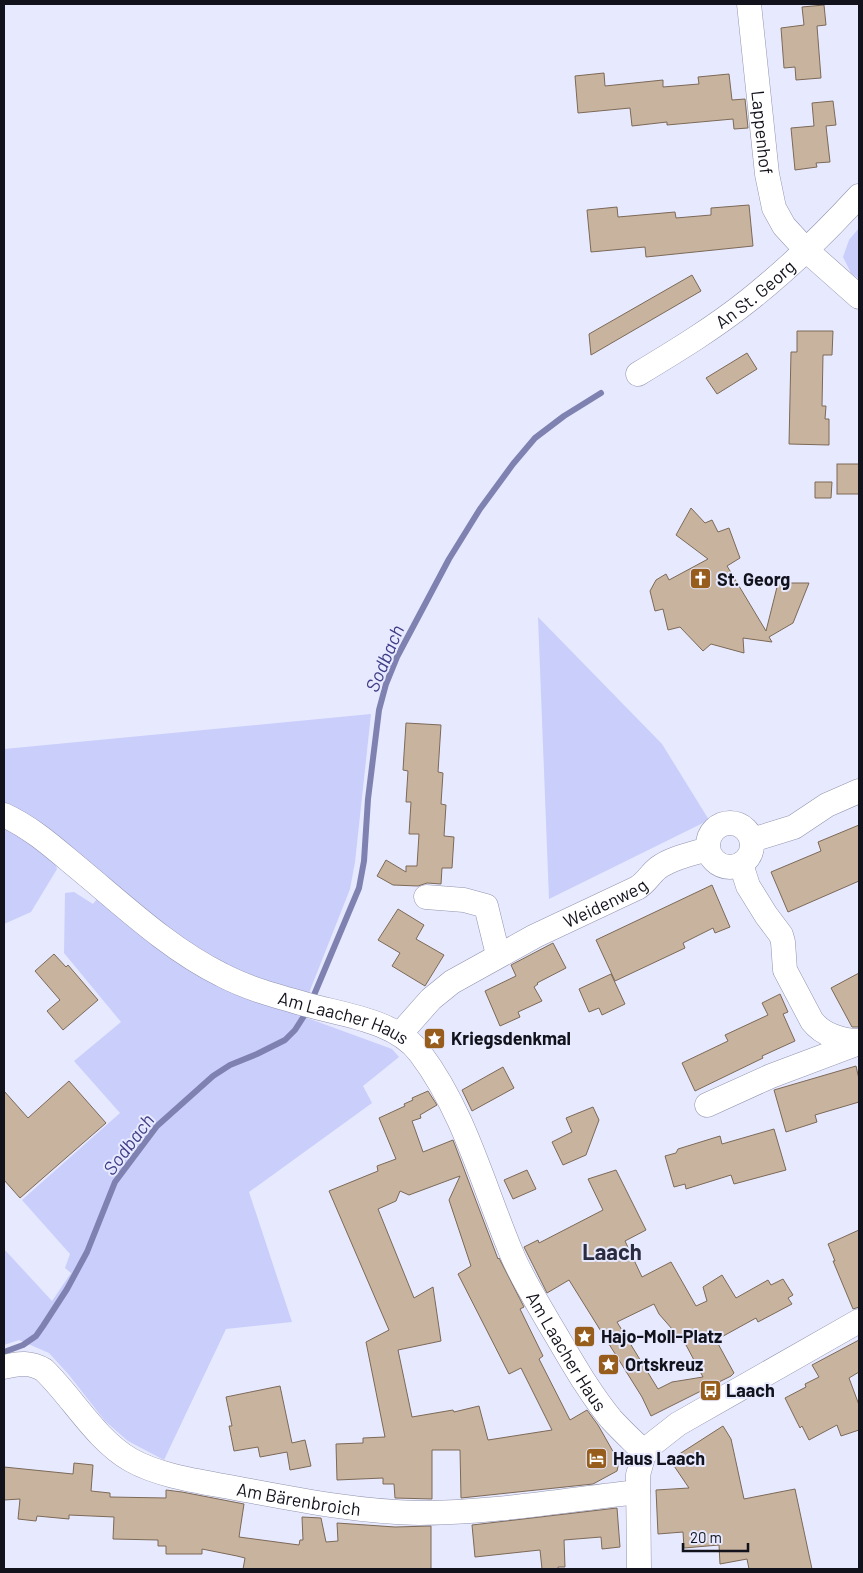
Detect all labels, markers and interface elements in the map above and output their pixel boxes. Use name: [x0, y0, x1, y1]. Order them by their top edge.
street label: Lappenhof: [747, 89, 778, 175]
street label: An St. Georg: [711, 255, 799, 333]
church icon: St. Georg: [689, 567, 713, 591]
place label: St. Georg: [717, 568, 790, 590]
water label: Sodbach: [360, 621, 408, 695]
street label: Weidenweg: [560, 874, 652, 932]
street label: Am Laacher Haus: [276, 986, 413, 1049]
place icon: Kriegsdenkmal: [423, 1026, 447, 1050]
place label: Kriegsdenkmal: [451, 1027, 571, 1049]
water label: Sodbach: [98, 1109, 158, 1179]
district label: Laach: [582, 1238, 642, 1264]
street label: Am Laacher Haus: [522, 1287, 612, 1415]
place icon: Hajo-Moll-Platz: [573, 1324, 597, 1348]
place label: Hajo-Moll-Platz: [601, 1325, 722, 1347]
place icon: Ortskreuz: [597, 1352, 621, 1376]
place label: Ortskreuz: [625, 1353, 703, 1375]
bus stop icon: Laach: [698, 1378, 722, 1402]
place label: Laach: [726, 1379, 775, 1401]
hotel icon: Haus Laach: [585, 1446, 609, 1470]
place label: Haus Laach: [613, 1447, 705, 1469]
street label: Am Bärenbroich: [235, 1478, 362, 1520]
scale bar: [683, 1520, 748, 1552]
text: 20 m: [690, 1528, 722, 1546]

